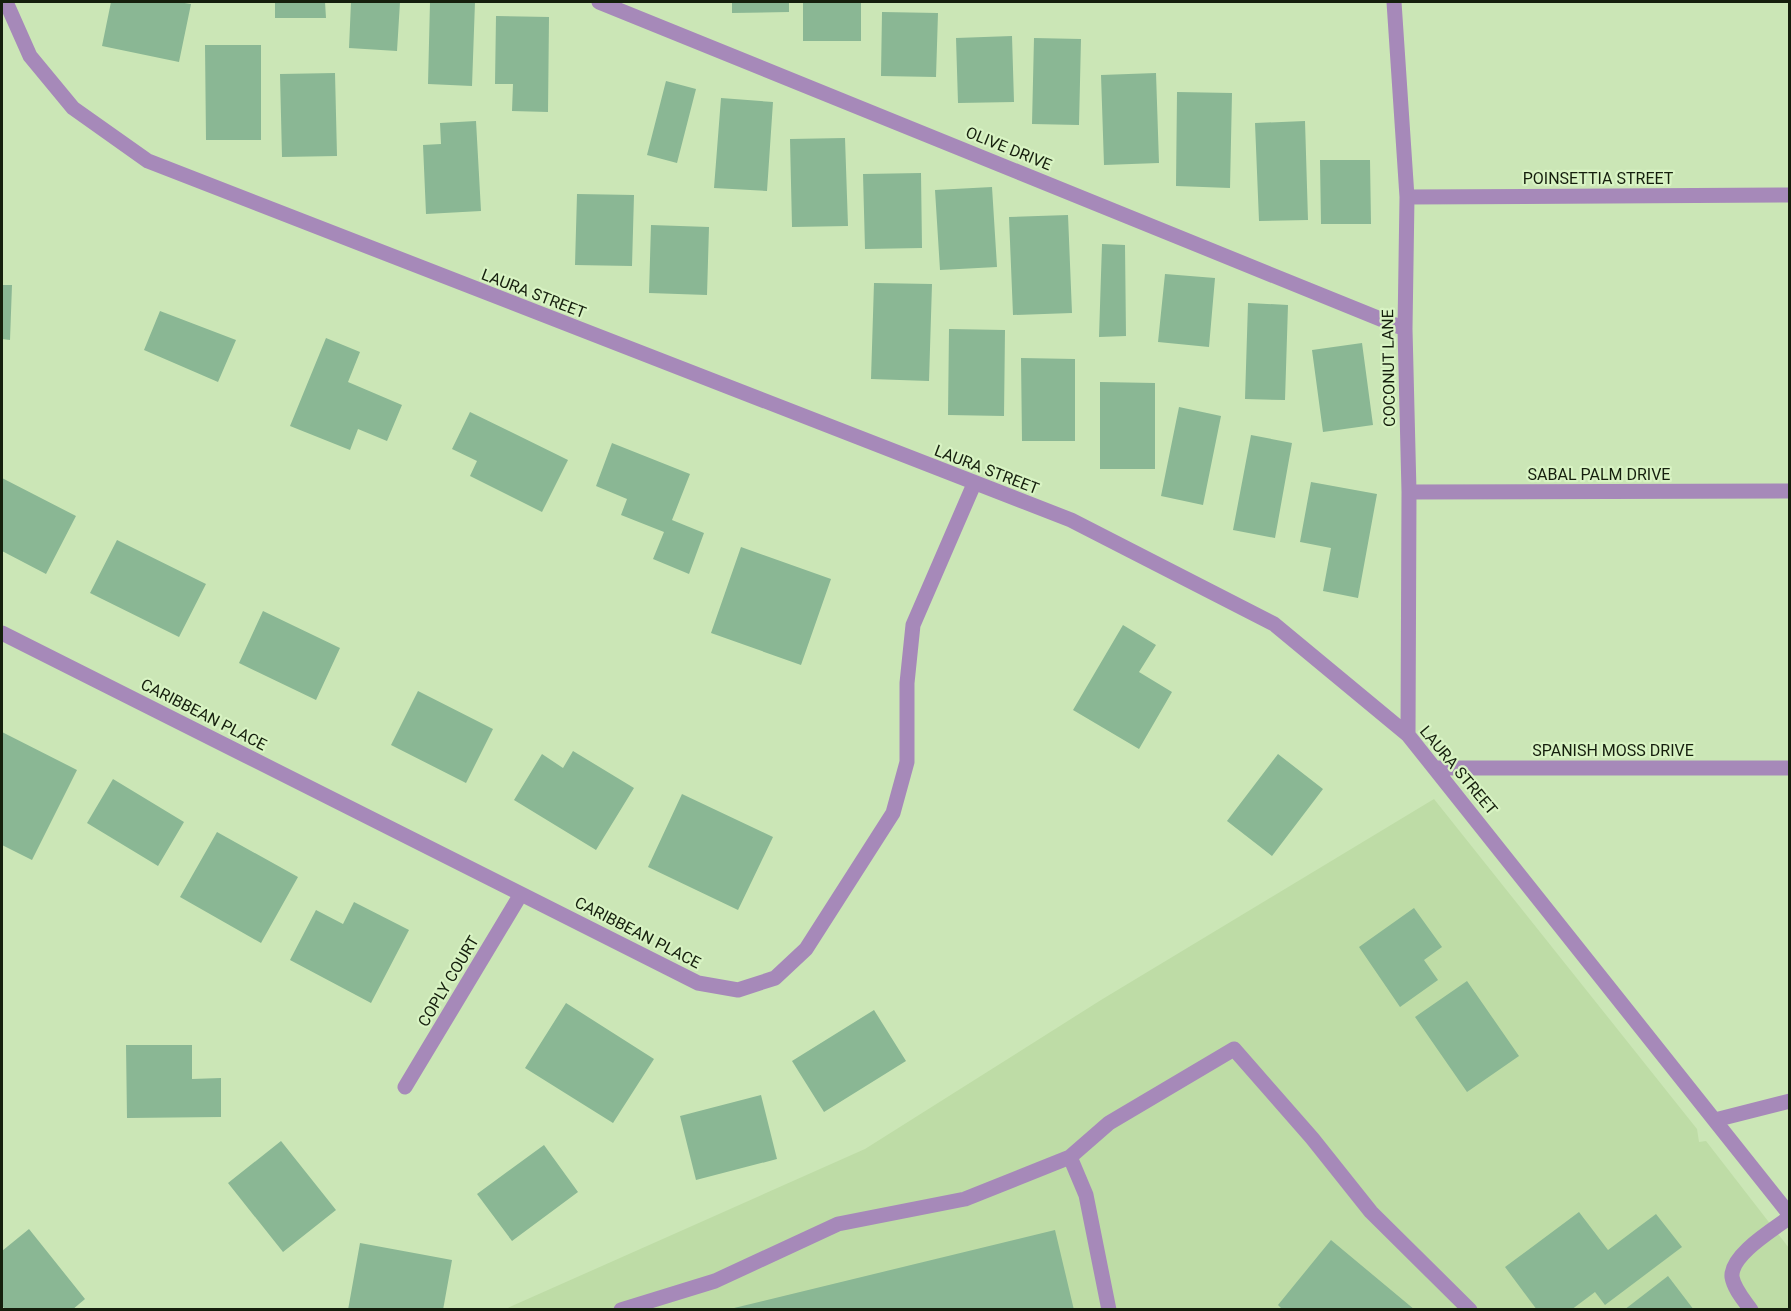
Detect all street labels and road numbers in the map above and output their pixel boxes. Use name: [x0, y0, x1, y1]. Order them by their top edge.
street label: OLIVE DRIVE: [963, 123, 1055, 174]
street label: POINSETTIA STREET: [1523, 169, 1674, 188]
street label: LAURA STREET: [479, 265, 589, 322]
street label: COCONUT LANE: [1378, 309, 1399, 427]
street label: LAURA STREET: [932, 441, 1042, 498]
street label: SABAL PALM DRIVE: [1528, 465, 1670, 484]
street label: CARIBBEAN PLACE: [138, 675, 270, 754]
street label: LAURA STREET: [1416, 722, 1502, 819]
street label: SPANISH MOSS DRIVE: [1532, 741, 1694, 760]
street label: CARIBBEAN PLACE: [572, 893, 704, 972]
street label: COPLY COURT: [414, 932, 483, 1030]

